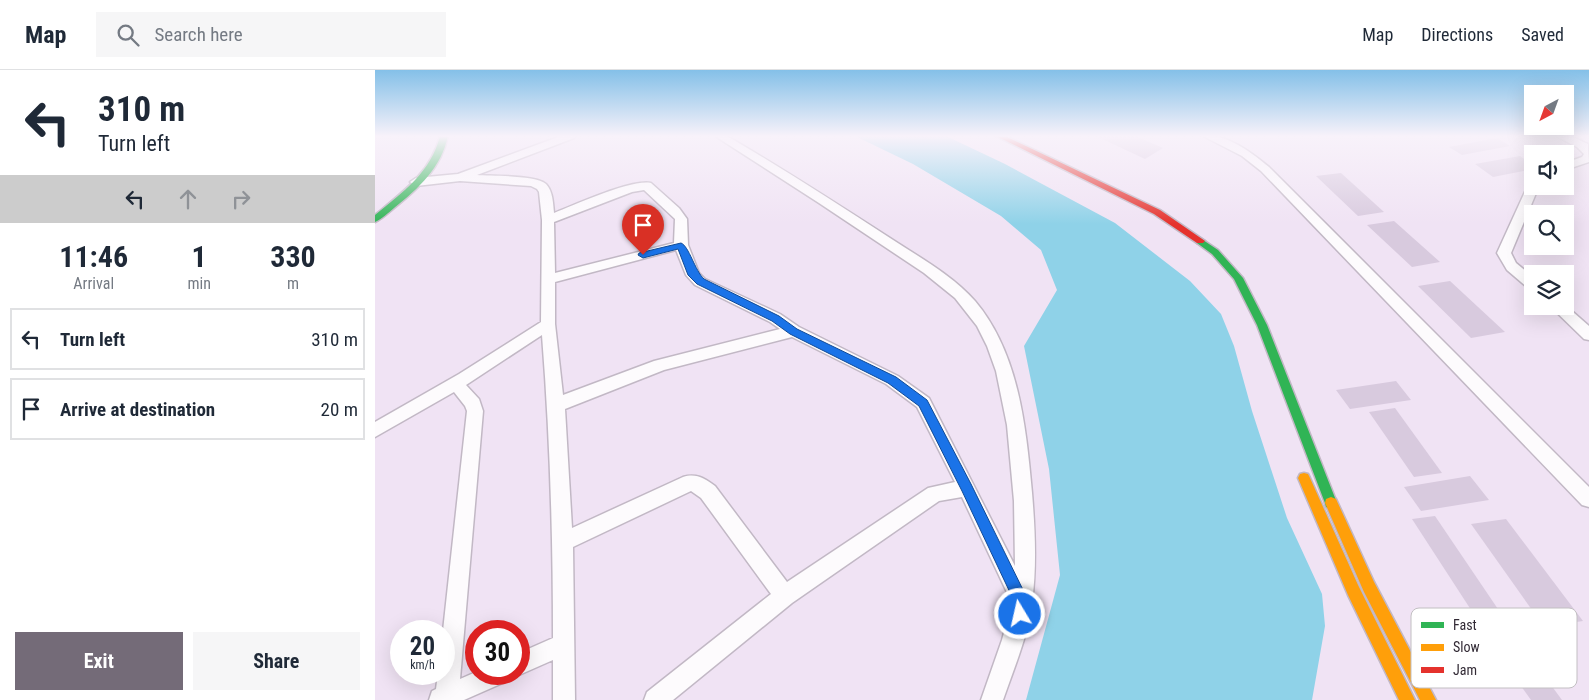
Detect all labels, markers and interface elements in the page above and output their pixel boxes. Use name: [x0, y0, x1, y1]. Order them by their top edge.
search box: [96, 12, 446, 57]
text: Map: [25, 21, 66, 49]
icon: search: [114, 21, 142, 49]
text: Search here: [154, 23, 243, 46]
text: Map: [1362, 24, 1393, 45]
text: Directions: [1421, 24, 1493, 45]
text: Saved: [1521, 24, 1564, 45]
north arrow: [1524, 85, 1574, 135]
map controls: [1524, 85, 1574, 315]
text: 310 m: [98, 89, 185, 130]
icon: left: [15, 90, 80, 155]
text: Turn left: [98, 131, 170, 156]
button: sound: [1524, 145, 1574, 195]
icon: left: [121, 185, 149, 213]
icon: ahead: [174, 185, 202, 213]
icon: right: [227, 185, 255, 213]
pin: [622, 204, 664, 255]
button: search: [1524, 205, 1574, 255]
icon: arrive: [629, 211, 657, 239]
text: 11:46: [59, 239, 128, 274]
text: 1: [192, 239, 207, 274]
text: 330: [270, 239, 316, 274]
button: layers: [1524, 265, 1574, 315]
text: Arrival: [73, 274, 114, 293]
text: min: [187, 274, 211, 293]
text: m: [287, 274, 299, 293]
icon: left: [17, 325, 45, 353]
text: Turn left: [60, 328, 125, 351]
text: 310 m: [311, 328, 358, 351]
icon: arrive: [17, 395, 45, 423]
text: Arrive at destination: [60, 398, 215, 421]
text: 20 m: [321, 398, 358, 421]
position arrow: [993, 587, 1045, 639]
legend: [1411, 608, 1577, 688]
text: Fast: [1453, 617, 1477, 633]
speed limit sign: 30: [465, 620, 530, 685]
button: Exit: [15, 632, 183, 690]
button: Share: [193, 632, 360, 690]
text: 20: [410, 632, 435, 661]
text: Slow: [1453, 639, 1480, 655]
text: km/h: [410, 658, 435, 672]
text: Jam: [1453, 662, 1477, 678]

